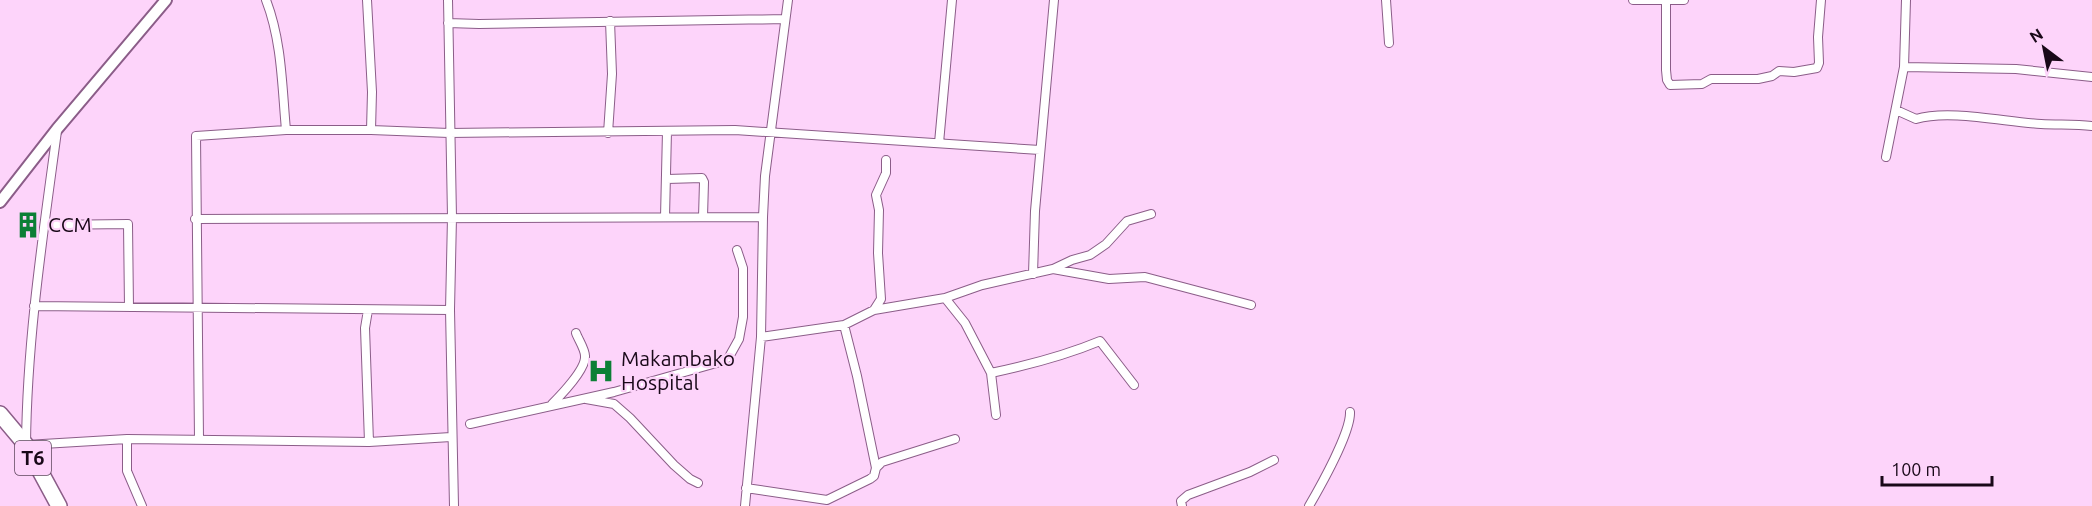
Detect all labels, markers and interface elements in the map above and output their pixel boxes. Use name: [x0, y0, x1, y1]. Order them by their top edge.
north arrow: [2014, 18, 2074, 78]
text: N: [2026, 24, 2046, 46]
building icon: CCM: [13, 210, 43, 240]
place label: CCM: [48, 212, 92, 236]
place label: Makambako Hospital: [621, 346, 735, 394]
hospital icon: Makambako Hospital: [586, 356, 616, 386]
road number: T6: [15, 441, 51, 475]
scale bar: [1882, 449, 1992, 487]
text: 100 m: [1891, 459, 1941, 479]

